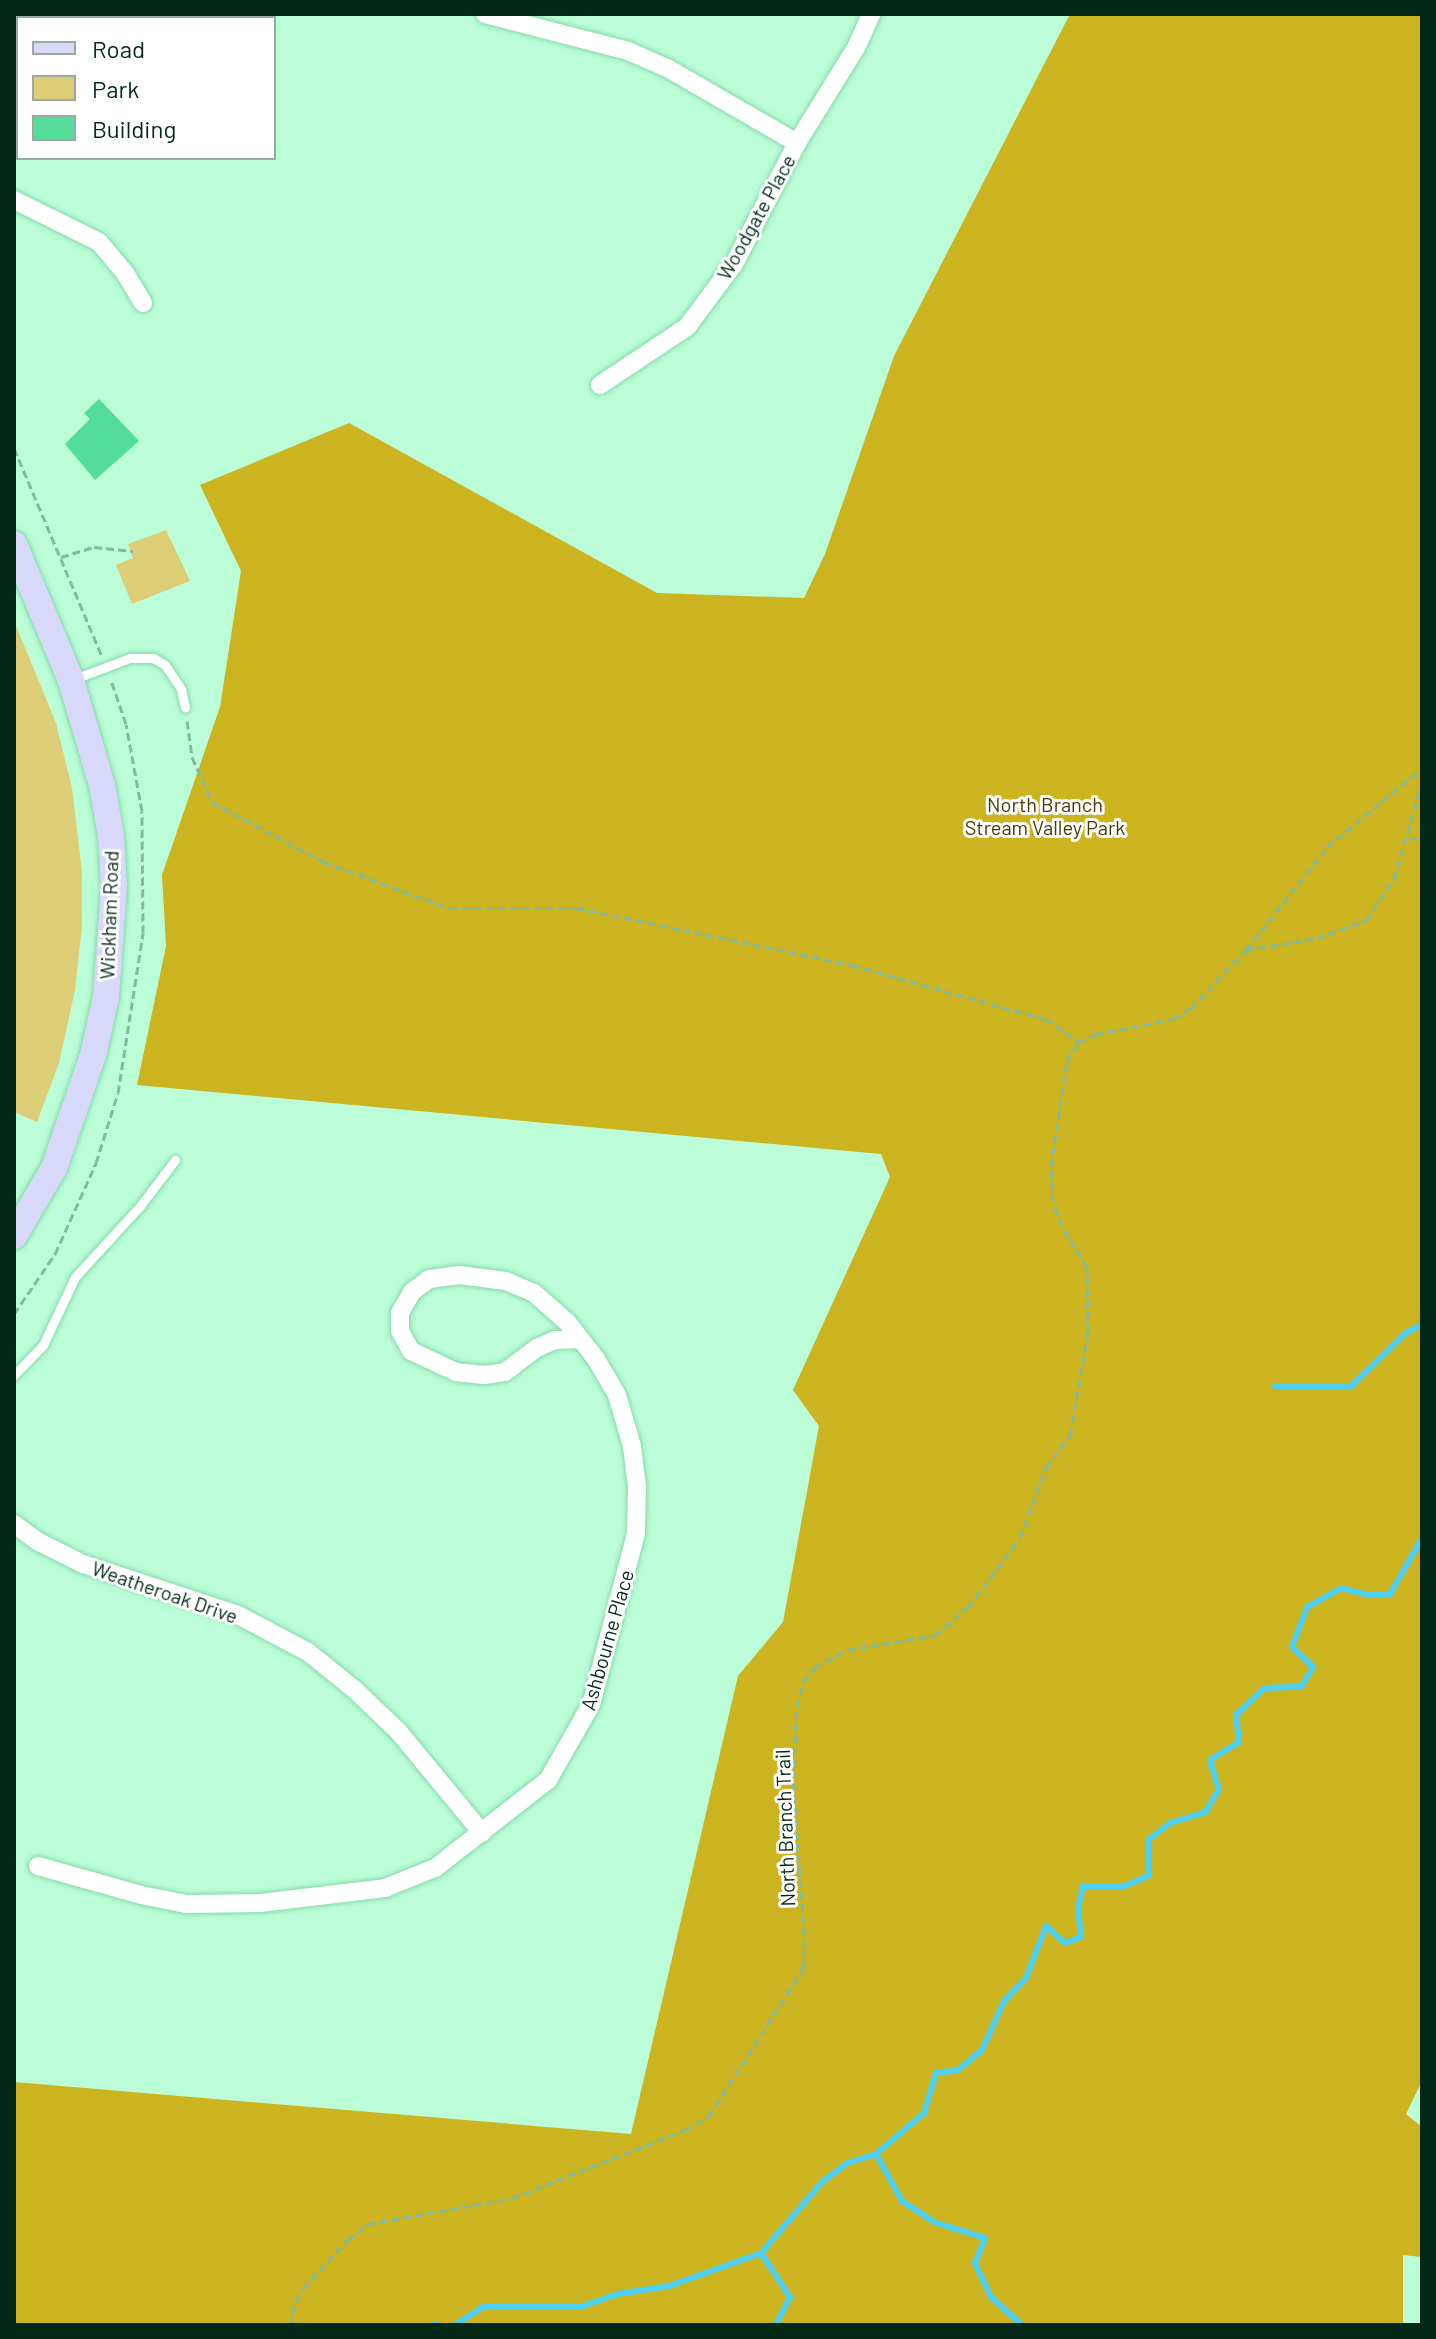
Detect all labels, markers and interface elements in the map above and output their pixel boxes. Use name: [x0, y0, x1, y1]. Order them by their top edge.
legend: [16, 16, 276, 160]
text: Road: [92, 34, 145, 63]
text: Park: [92, 74, 139, 103]
text: Building: [92, 114, 176, 143]
street label: Woodgate Place: [712, 150, 800, 284]
park label: North Branch Stream Valley Park: [965, 792, 1125, 839]
street label: Wickham Road: [95, 850, 123, 980]
street label: Weatheroak Drive: [89, 1556, 241, 1628]
street label: Ashbourne Place: [575, 1567, 639, 1713]
street label: North Branch Trail: [770, 1749, 800, 1907]

